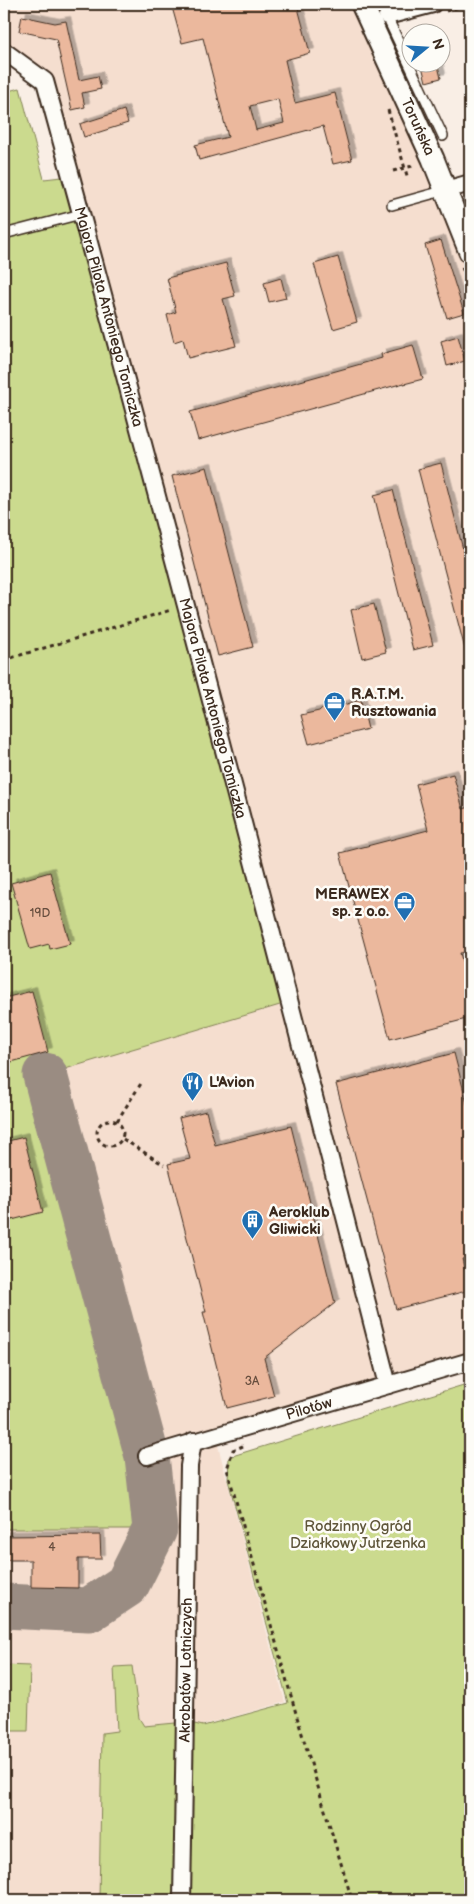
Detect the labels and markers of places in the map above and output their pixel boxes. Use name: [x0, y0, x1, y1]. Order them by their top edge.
place label: R.A.T.M. Rusztowania: [351, 685, 437, 721]
office icon: R.A.T.M. Rusztowania: [323, 691, 347, 722]
place label: MERAWEX sp. z o.o.: [315, 885, 389, 921]
office icon: MERAWEX sp. z o.o.: [393, 891, 417, 922]
restaurant icon: L'Avion: [181, 1070, 205, 1101]
place label: L'Avion: [209, 1073, 255, 1092]
place label: Aeroklub Gliwicki: [268, 1203, 330, 1239]
building icon: Aeroklub Gliwicki: [241, 1209, 265, 1240]

